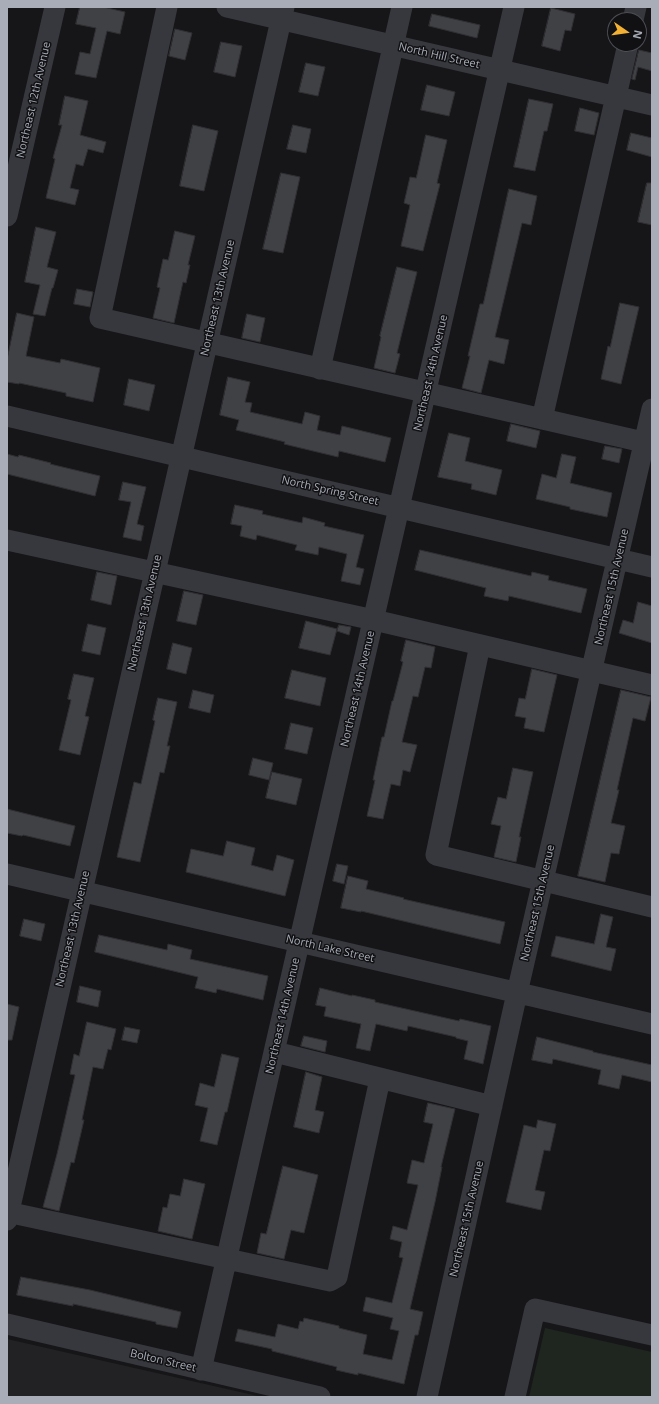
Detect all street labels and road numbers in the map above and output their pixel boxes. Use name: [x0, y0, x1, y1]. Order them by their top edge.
street label: North Hill Street: [397, 40, 481, 72]
street label: Northeast 12th Avenue: [14, 41, 54, 159]
street label: Northeast 13th Avenue: [198, 239, 238, 357]
street label: Northeast 14th Avenue: [411, 314, 451, 432]
street label: North Spring Street: [280, 473, 380, 509]
street label: Northeast 15th Avenue: [592, 528, 632, 646]
street label: Northeast 13th Avenue: [125, 554, 165, 672]
street label: Northeast 14th Avenue: [338, 630, 378, 748]
street label: Northeast 15th Avenue: [518, 844, 558, 962]
street label: Northeast 13th Avenue: [53, 870, 93, 988]
street label: North Lake Street: [285, 932, 375, 966]
street label: Northeast 14th Avenue: [263, 957, 303, 1075]
street label: Northeast 15th Avenue: [447, 1160, 487, 1278]
street label: Bolton Street: [129, 1347, 197, 1375]

